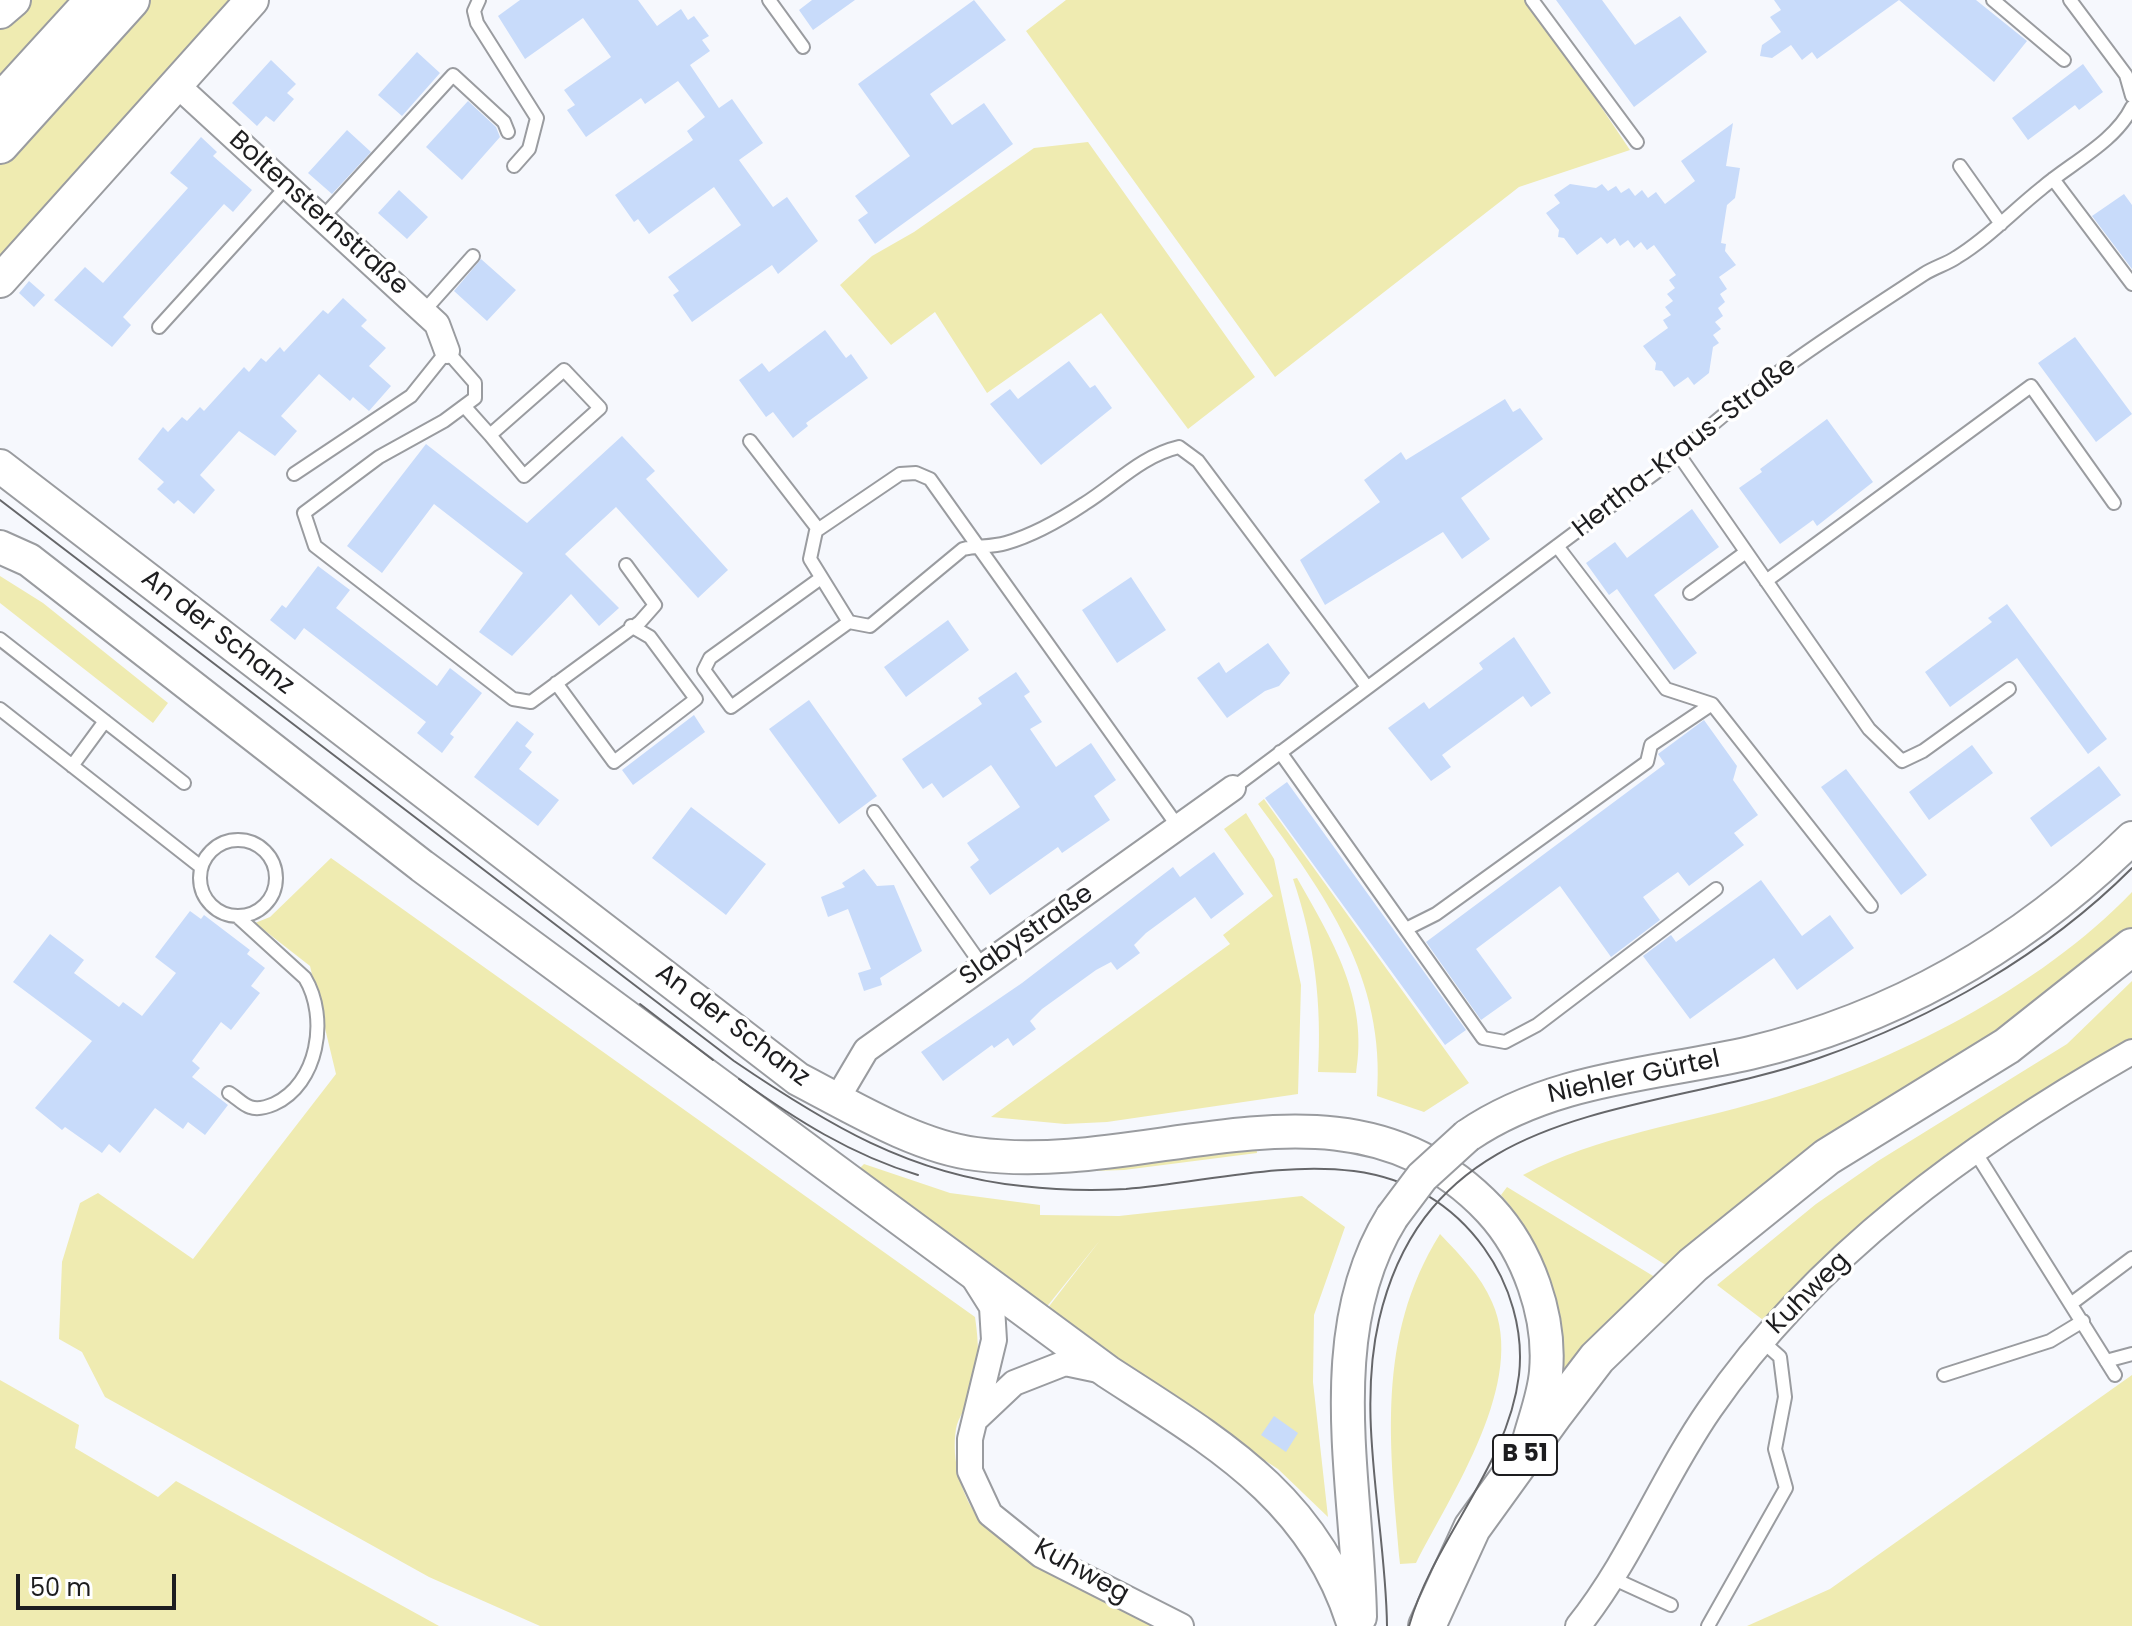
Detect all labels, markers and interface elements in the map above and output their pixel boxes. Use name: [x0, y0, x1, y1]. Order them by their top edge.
street label: Boltensternstraße: [222, 125, 414, 303]
street label: Hertha-Kraus-Straße: [1567, 351, 1803, 545]
street label: An der Schanz: [134, 564, 300, 702]
street label: Slabystraße: [954, 879, 1100, 993]
street label: An der Schanz: [649, 958, 815, 1094]
street label: Niehler Gürtel: [1545, 1045, 1723, 1111]
street label: Kuhweg: [1761, 1246, 1857, 1342]
road number: B 51: [1493, 1435, 1557, 1475]
street label: Kuhweg: [1028, 1533, 1134, 1611]
scale bar: [20, 1558, 180, 1608]
text: 50 m: [30, 1571, 91, 1604]

